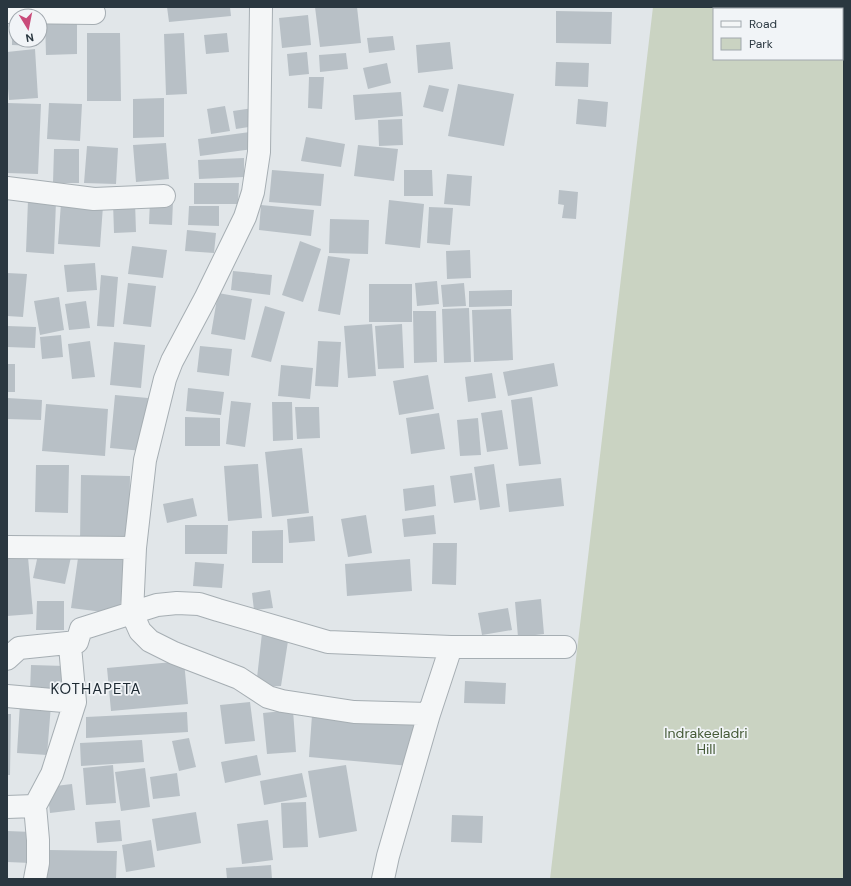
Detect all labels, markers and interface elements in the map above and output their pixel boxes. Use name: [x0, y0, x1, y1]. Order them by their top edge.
north arrow: [8, 8, 48, 48]
legend: [713, 8, 843, 60]
text: Road: [749, 16, 777, 32]
text: N: [25, 30, 35, 45]
text: Park: [749, 36, 773, 52]
district label: KOTHAPETA: [50, 679, 142, 699]
park label: Indrakeeladri Hill: [664, 724, 748, 758]

